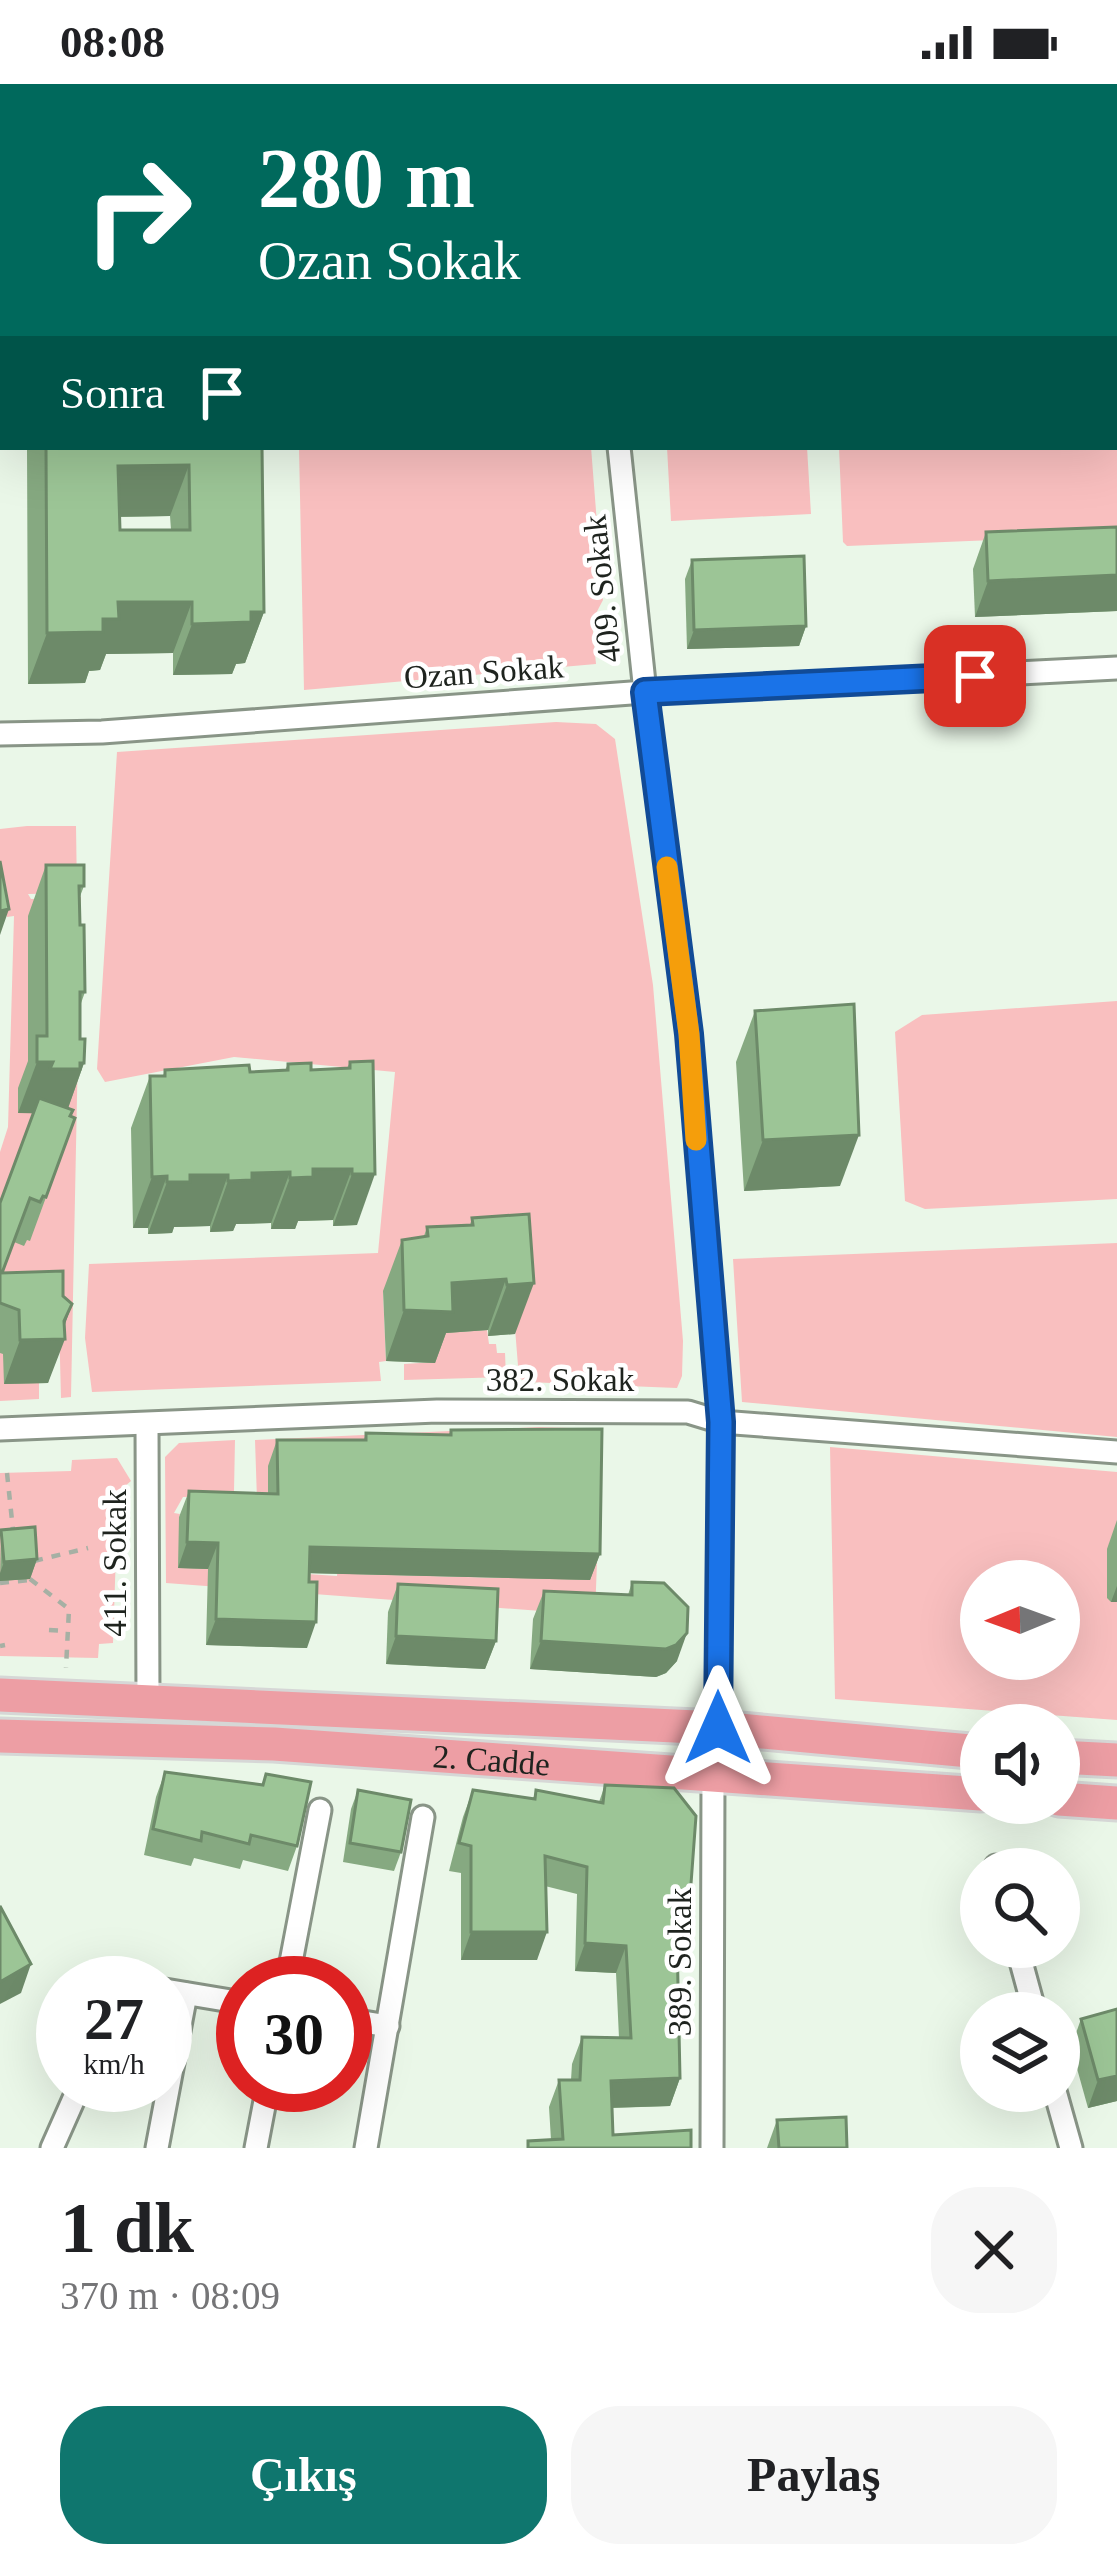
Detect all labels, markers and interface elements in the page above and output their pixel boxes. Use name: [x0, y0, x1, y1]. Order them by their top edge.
text: 08:08: [60, 17, 165, 67]
icon: right: [60, 132, 216, 288]
text: 280 m: [258, 132, 475, 225]
text: Ozan Sokak: [258, 231, 520, 291]
icon: arrive: [189, 360, 255, 426]
text: Sonra: [60, 368, 165, 418]
street label: 409. Sokak: [576, 513, 628, 665]
pin: [924, 625, 1026, 727]
icon: arrive: [942, 643, 1008, 709]
street label: Ozan Sokak: [403, 648, 566, 696]
street label: 382. Sokak: [486, 1362, 635, 1398]
street label: 411. Sokak: [97, 1489, 133, 1637]
north arrow: [960, 1560, 1080, 1680]
map controls: [960, 1560, 1080, 2112]
position arrow: [655, 1665, 781, 1791]
button: sound: [960, 1704, 1080, 1824]
street label: 2. Cadde: [431, 1738, 551, 1782]
button: search: [960, 1848, 1080, 1968]
street label: 389. Sokak: [662, 1887, 698, 2036]
speed limit sign: 30: [216, 1956, 372, 2112]
text: 27: [84, 1986, 144, 2052]
button: layers: [960, 1992, 1080, 2112]
text: km/h: [83, 2047, 145, 2080]
button: close: [931, 2187, 1057, 2313]
text: 1 dk: [60, 2188, 194, 2268]
text: 370 m · 08:09: [60, 2274, 280, 2317]
button: Çıkış: [60, 2406, 547, 2544]
button: Paylaş: [571, 2406, 1057, 2544]

